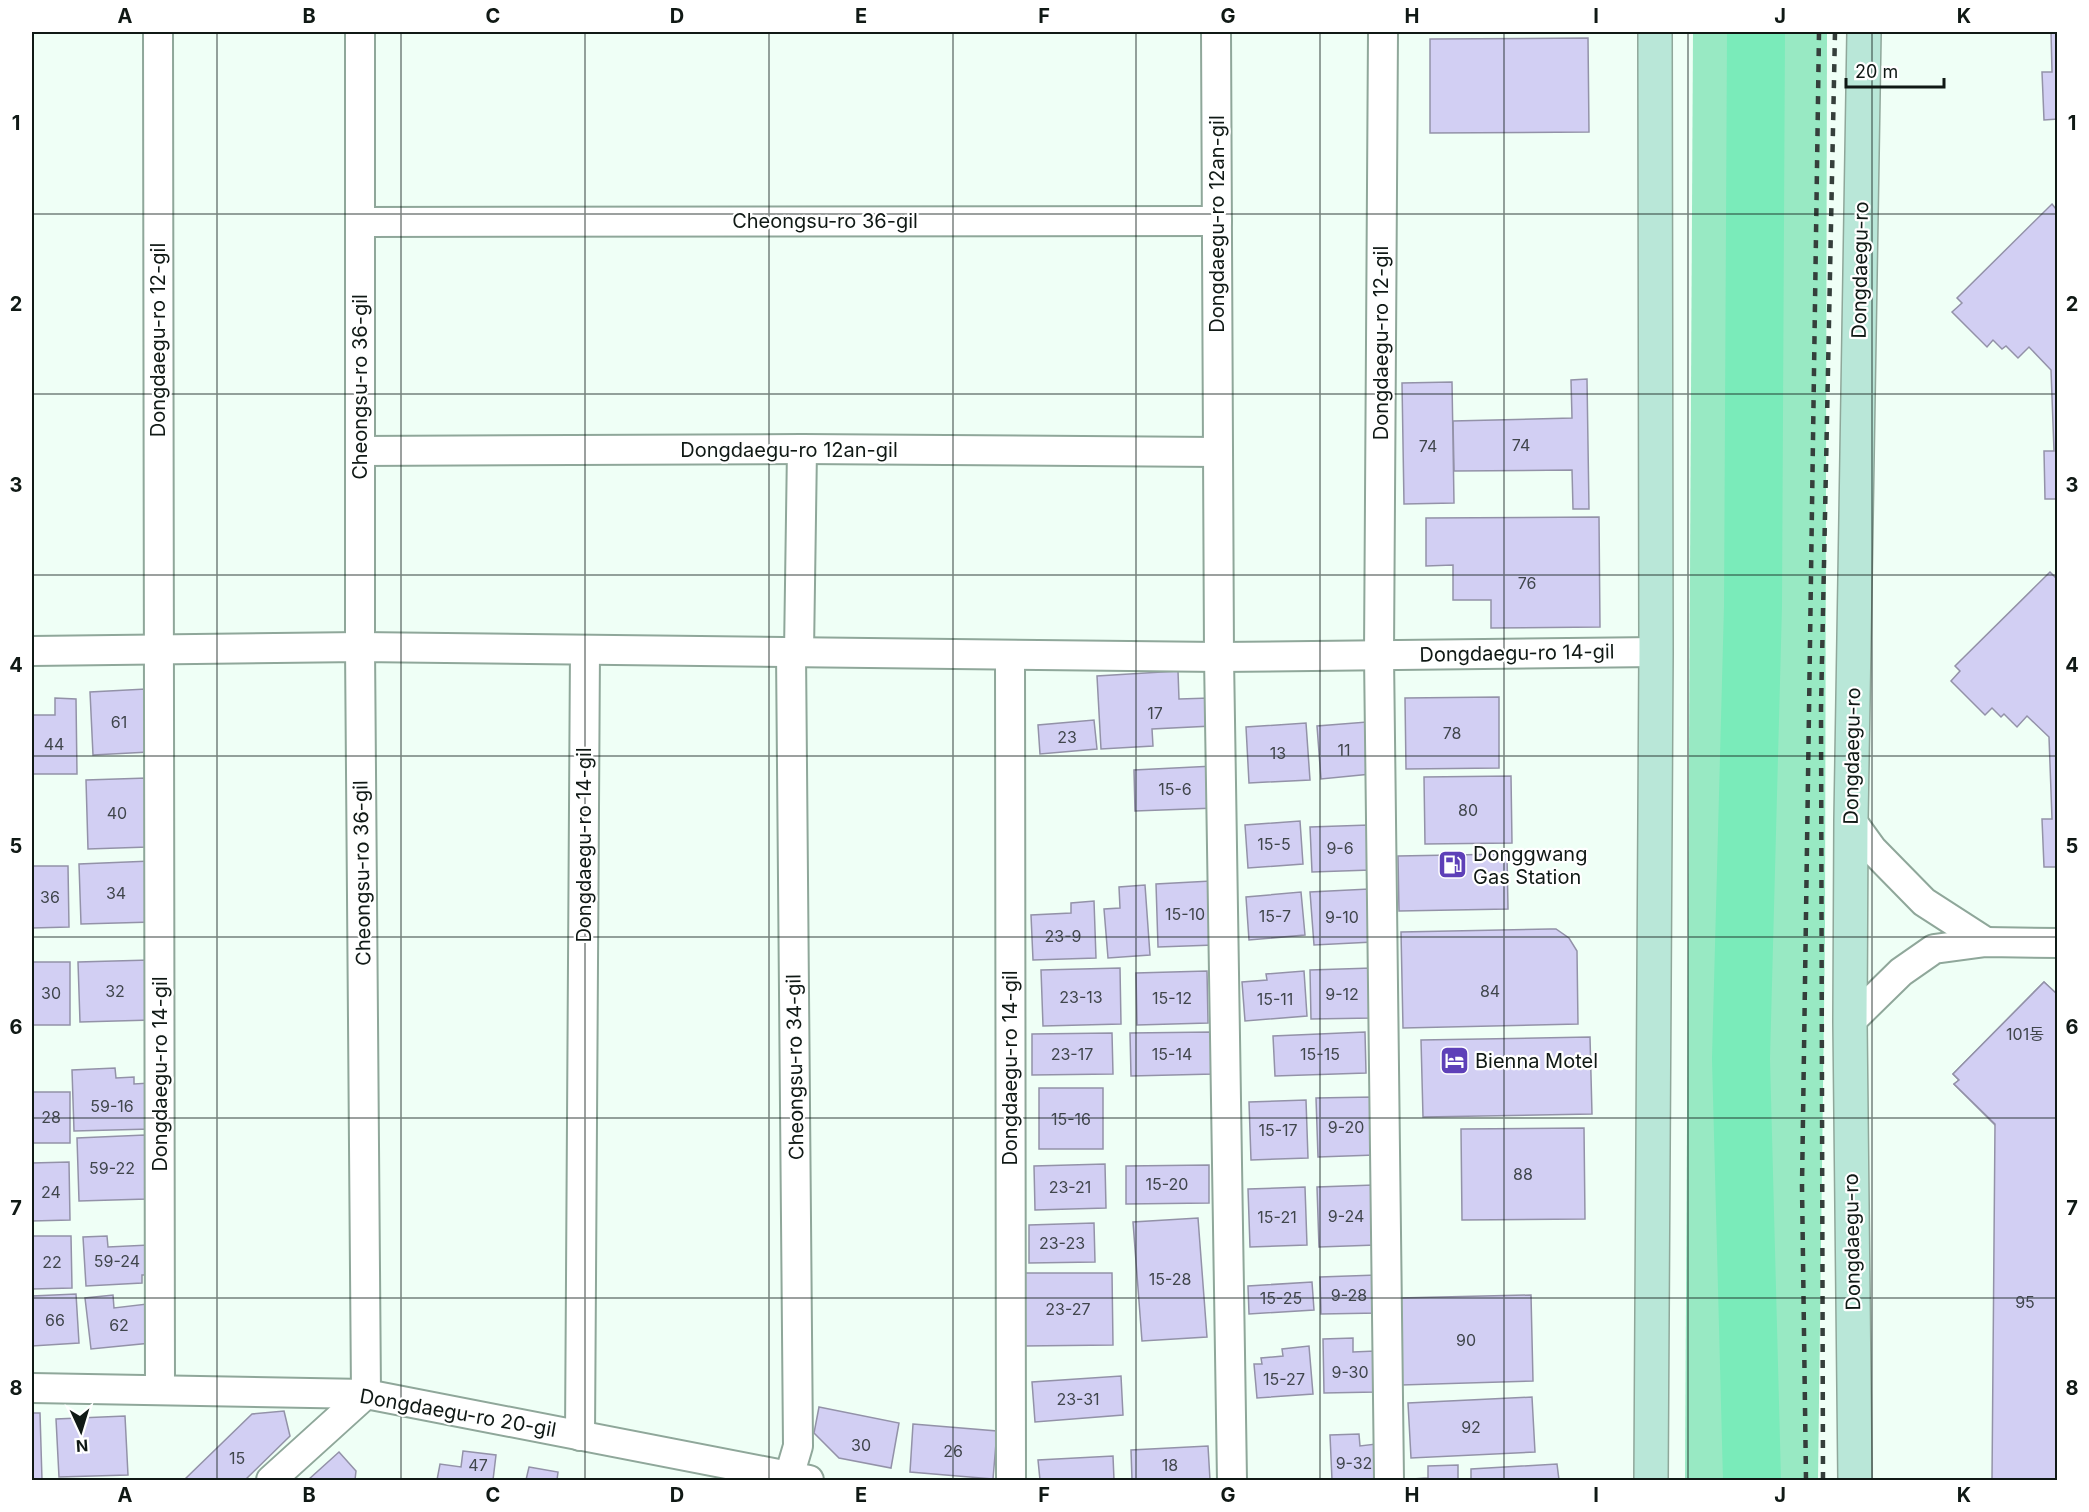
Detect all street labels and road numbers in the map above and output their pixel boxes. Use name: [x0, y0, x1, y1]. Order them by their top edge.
street label: Dongdaegu-ro 12an-gil: [1205, 115, 1229, 333]
street label: Dongdaegu-ro: [1847, 201, 1873, 339]
street label: Cheongsu-ro 36-gil: [732, 209, 918, 233]
street label: Dongdaegu-ro 12-gil: [146, 243, 170, 437]
street label: Dongdaegu-ro 12-gil: [1369, 246, 1393, 440]
street label: Cheongsu-ro 36-gil: [348, 294, 372, 480]
street label: Dongdaegu-ro 12an-gil: [680, 438, 898, 462]
street label: Dongdaegu-ro 14-gil: [1419, 639, 1615, 667]
street label: Dongdaegu-ro: [1839, 687, 1865, 825]
street label: Dongdaegu-ro 14-gil: [572, 747, 596, 943]
street label: Cheongsu-ro 36-gil: [348, 780, 376, 966]
street label: Dongdaegu-ro 14-gil: [998, 970, 1022, 1166]
street label: Cheongsu-ro 34-gil: [781, 974, 809, 1160]
street label: Dongdaegu-ro 14-gil: [148, 976, 172, 1172]
street label: Dongdaegu-ro: [1839, 1173, 1865, 1311]
street label: Dongdaegu-ro 20-gil: [358, 1384, 558, 1442]

